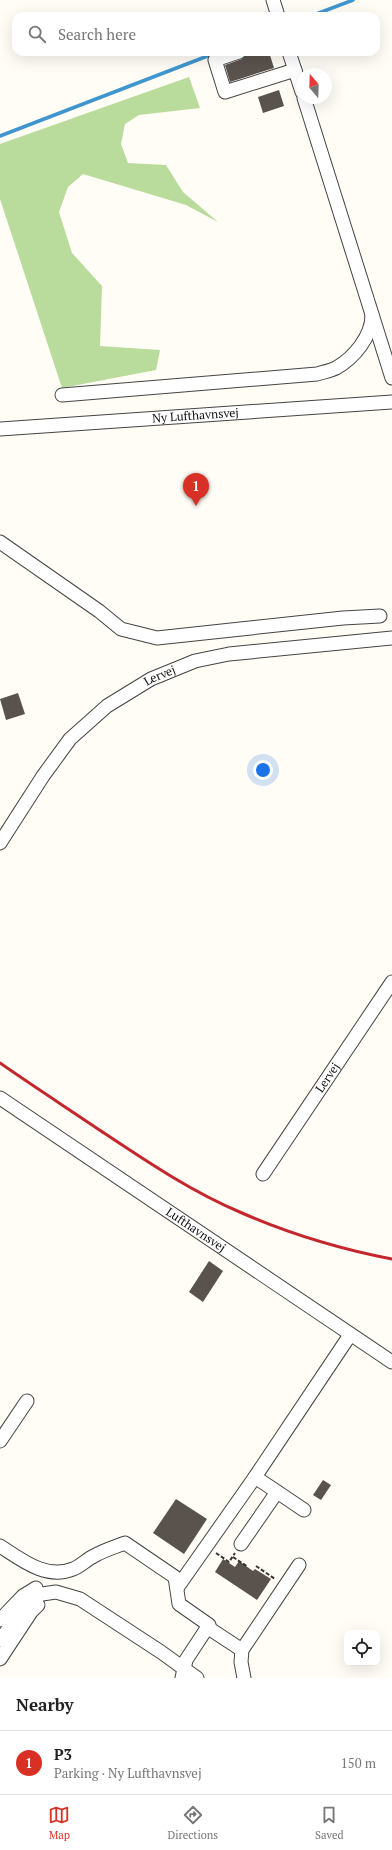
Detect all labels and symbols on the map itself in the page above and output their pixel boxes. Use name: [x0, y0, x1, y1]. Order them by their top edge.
north arrow: [296, 68, 332, 104]
street label: Ny Lufthavnsvej: [152, 405, 239, 425]
pin: 1: [183, 473, 209, 506]
street label: Lervej: [141, 662, 178, 689]
your location: [253, 760, 273, 780]
street label: Lervej: [312, 1060, 343, 1095]
street label: Lufthavnsvej: [163, 1204, 229, 1255]

